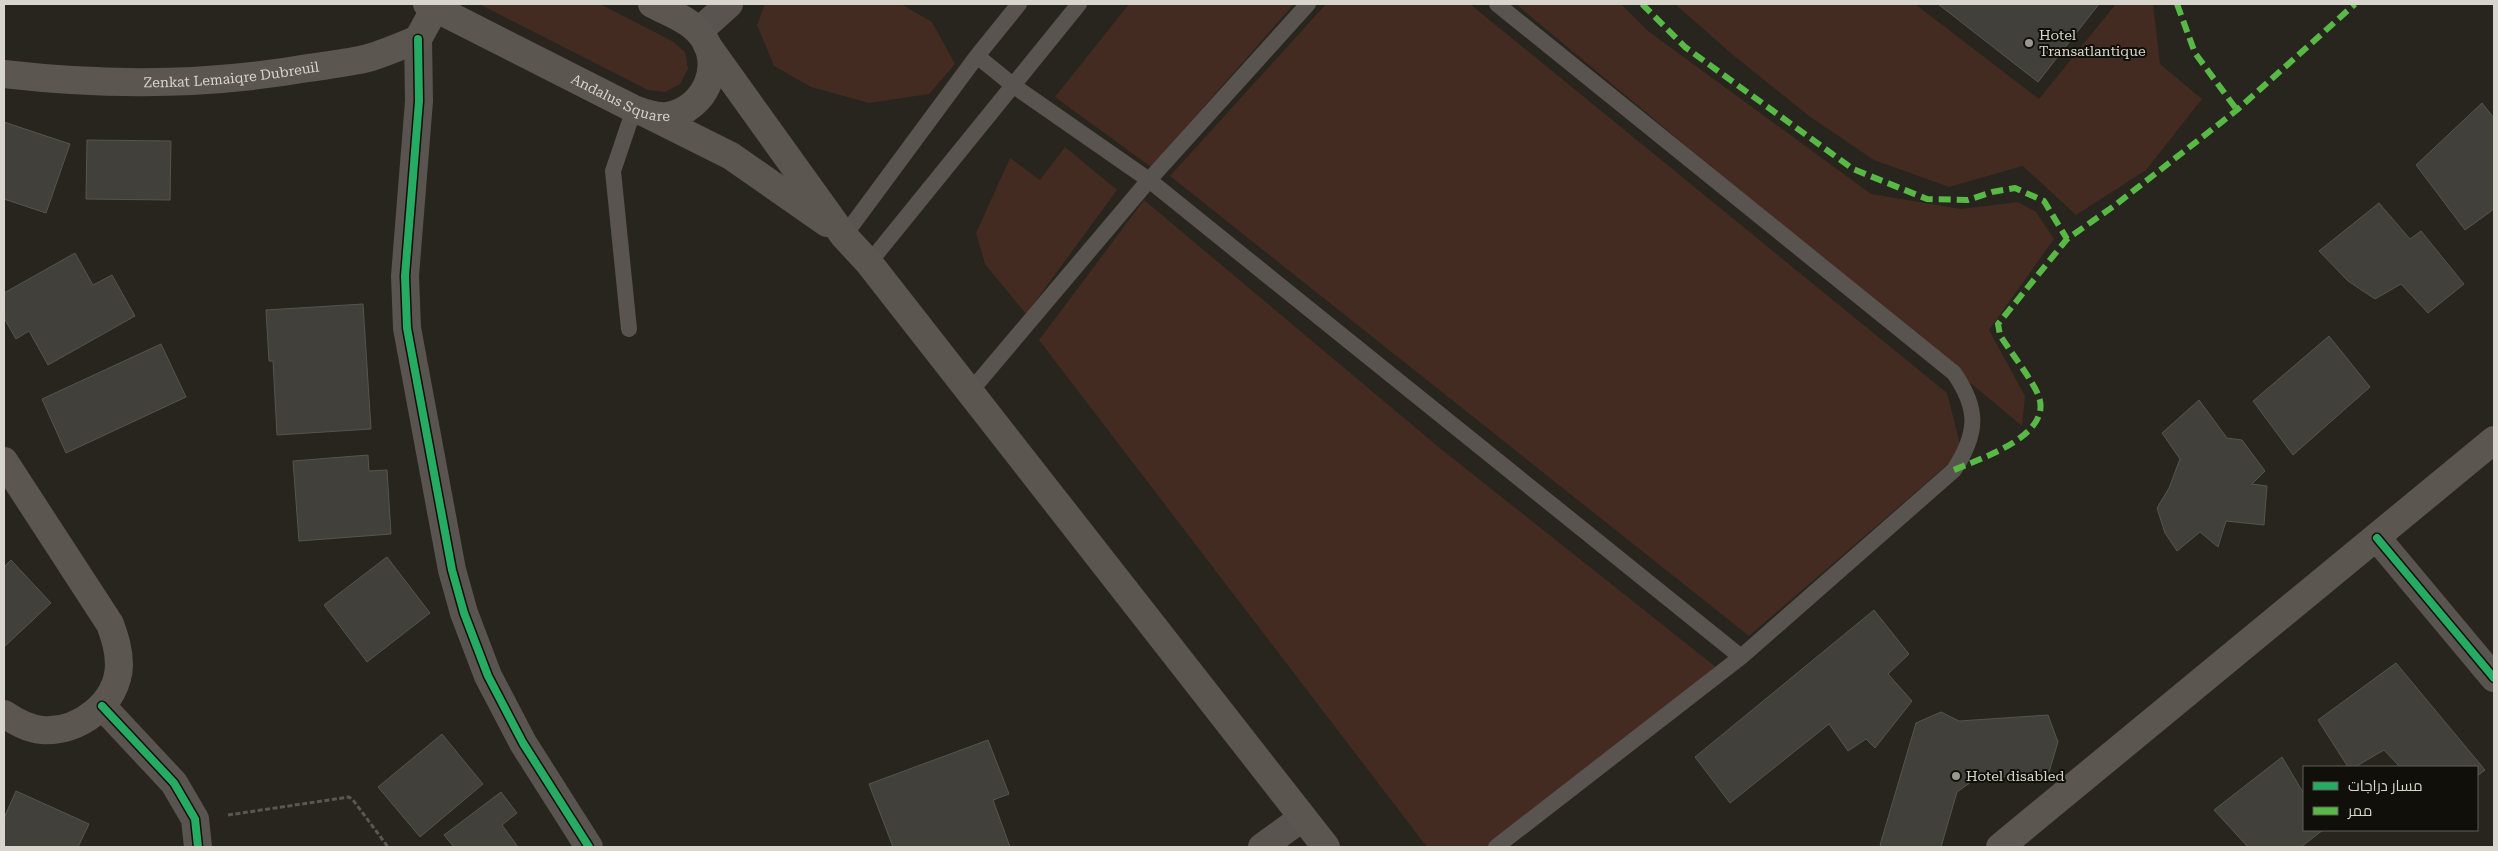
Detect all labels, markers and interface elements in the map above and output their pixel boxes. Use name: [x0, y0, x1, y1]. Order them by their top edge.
place label: Hotel Transatlantique: [2039, 27, 2146, 59]
marker: Hotel Transatlantique: [2023, 37, 2035, 49]
street label: Zenkat Lemaiqre Dubreuil: [143, 58, 321, 90]
street label: Andalus Square: [569, 71, 671, 124]
legend: [2303, 766, 2478, 831]
place label: Hotel disabled: [1966, 768, 2064, 784]
marker: Hotel disabled: [1950, 770, 1962, 782]
text: مسار دراجات: [2348, 777, 2423, 795]
text: ممر: [2347, 802, 2372, 820]

